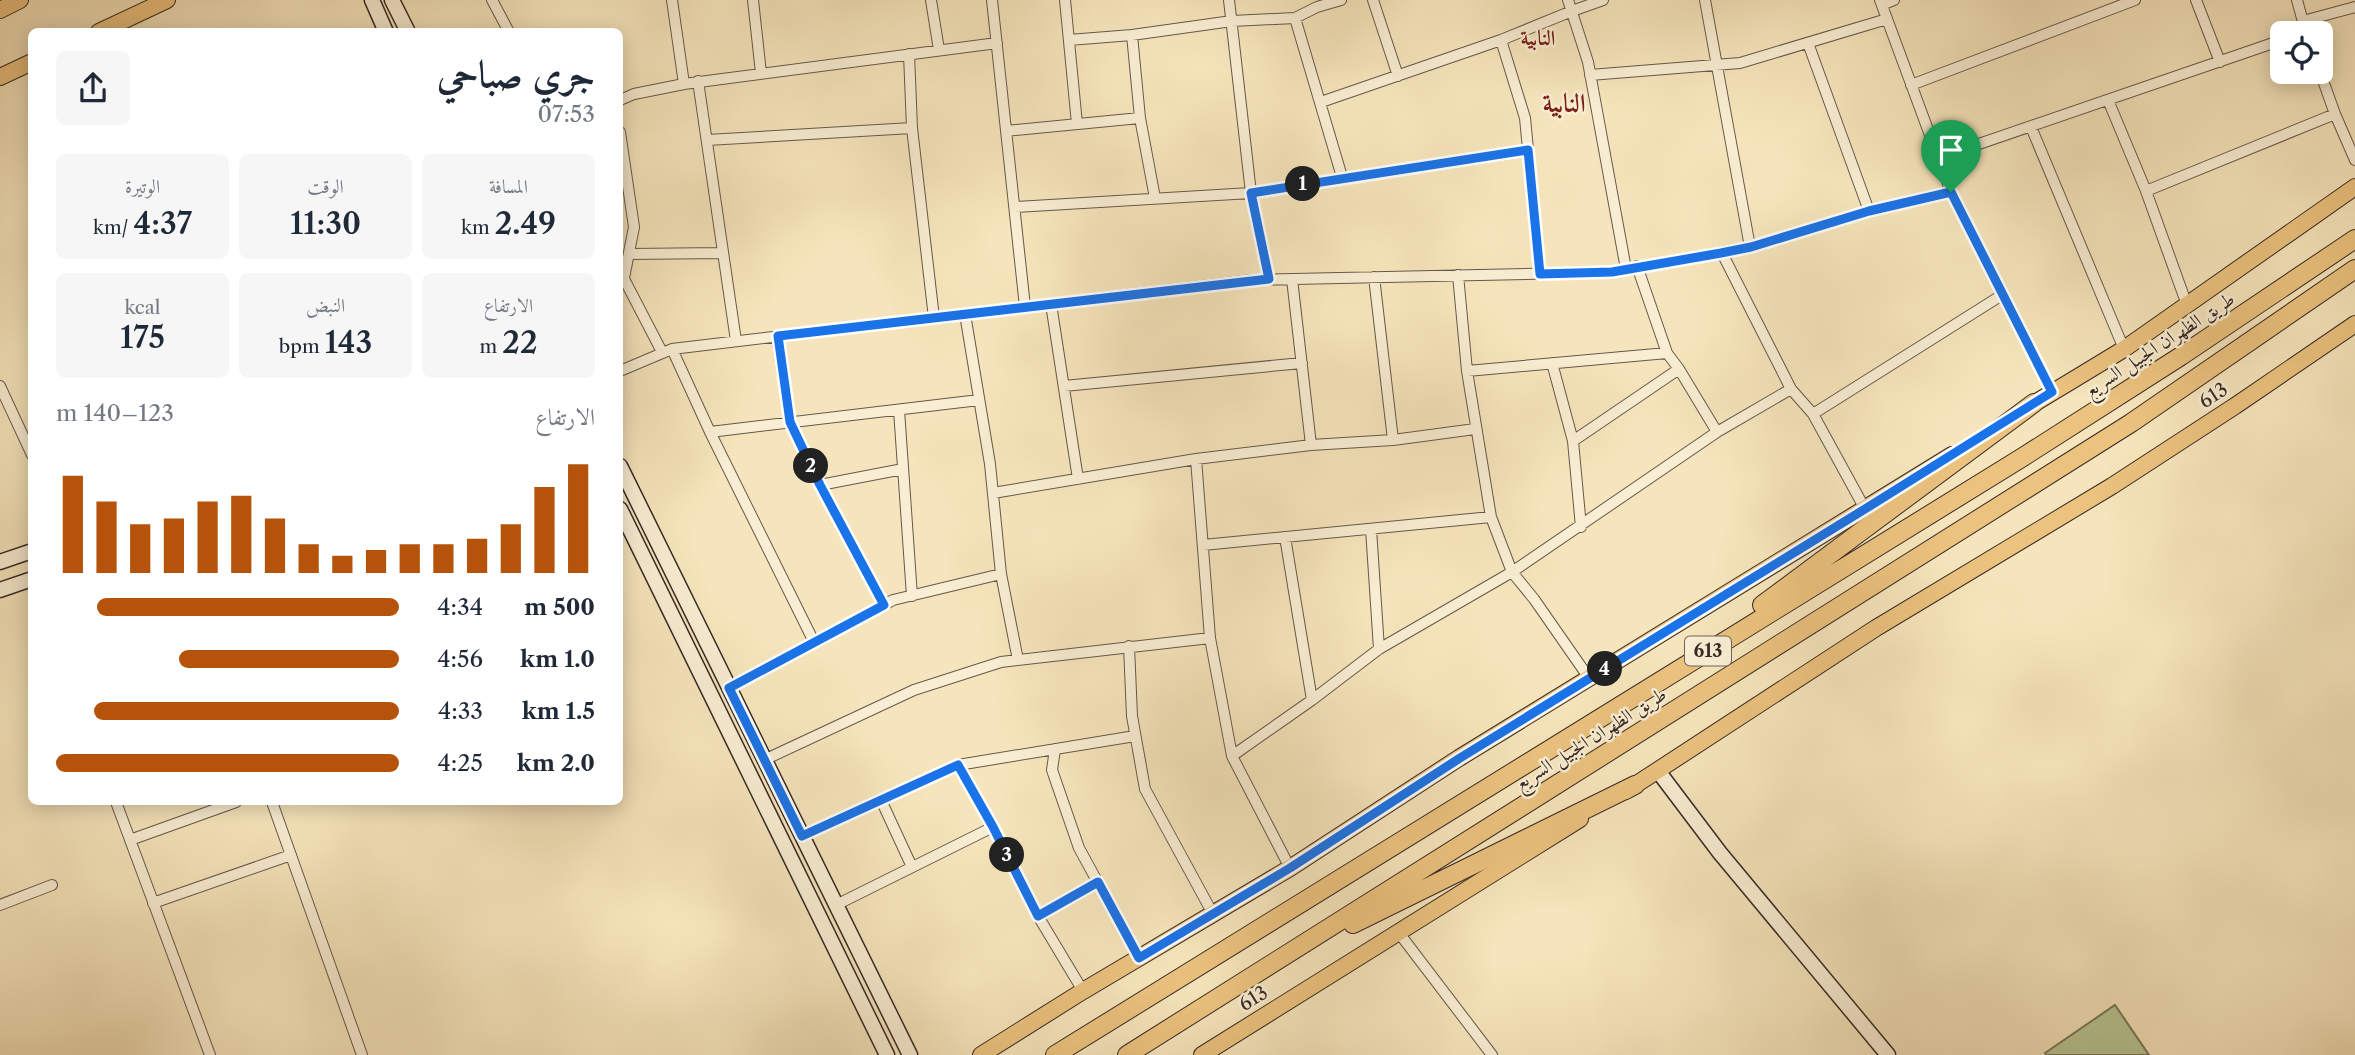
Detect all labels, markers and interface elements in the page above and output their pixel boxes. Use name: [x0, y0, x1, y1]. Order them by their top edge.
map controls: [2270, 21, 2333, 84]
button: locate: [2270, 21, 2333, 84]
district label: النابية: [1521, 25, 1555, 51]
text: جري صباحي: [437, 50, 595, 97]
button: share: [56, 51, 130, 125]
district label: النابية: [1542, 87, 1586, 119]
text: 07:53: [537, 100, 595, 128]
pin: [1921, 120, 1981, 192]
icon: arrive: [1932, 131, 1970, 169]
pin: 1: [1286, 166, 1320, 202]
text: 1: [1298, 172, 1307, 195]
text: الوتيرة: [125, 175, 160, 198]
text: الوقت: [307, 175, 344, 198]
text: المسافة: [489, 175, 528, 198]
text: 4:37: [134, 205, 192, 242]
text: 11:30: [290, 205, 361, 242]
text: 2.49: [495, 205, 556, 242]
text: /km: [93, 216, 134, 239]
text: km: [461, 216, 495, 239]
street label: طريق الظهران الجبيل السريع: [2080, 287, 2242, 407]
text: النبض: [306, 294, 345, 317]
text: الارتفاع: [484, 294, 533, 317]
text: kcal: [125, 296, 160, 319]
text: 175: [120, 319, 165, 356]
text: 143: [325, 324, 372, 361]
text: 22: [502, 324, 537, 361]
text: bpm: [279, 335, 325, 358]
text: m: [480, 335, 502, 358]
street label: 613: [2195, 378, 2232, 413]
text: 123–140 m: [56, 399, 174, 427]
text: الارتفاع: [535, 403, 595, 431]
pin: 2: [794, 448, 828, 484]
text: 2: [805, 454, 816, 477]
text: 4:34: [437, 593, 483, 621]
text: 500 m: [524, 593, 595, 621]
road number: 613: [1685, 636, 1731, 666]
text: 4:56: [437, 645, 483, 673]
text: 1.0 km: [520, 645, 595, 673]
pin: 4: [1588, 652, 1622, 686]
text: 4: [1599, 657, 1610, 680]
street label: طريق الظهران الجبيل السريع: [1510, 682, 1674, 800]
text: 4:33: [438, 697, 483, 725]
text: 1.5 km: [522, 697, 595, 725]
text: 4:25: [438, 749, 483, 777]
text: 2.0 km: [517, 749, 595, 777]
pin: 3: [990, 838, 1024, 872]
text: 3: [1001, 843, 1012, 866]
street label: 613: [1235, 981, 1272, 1016]

